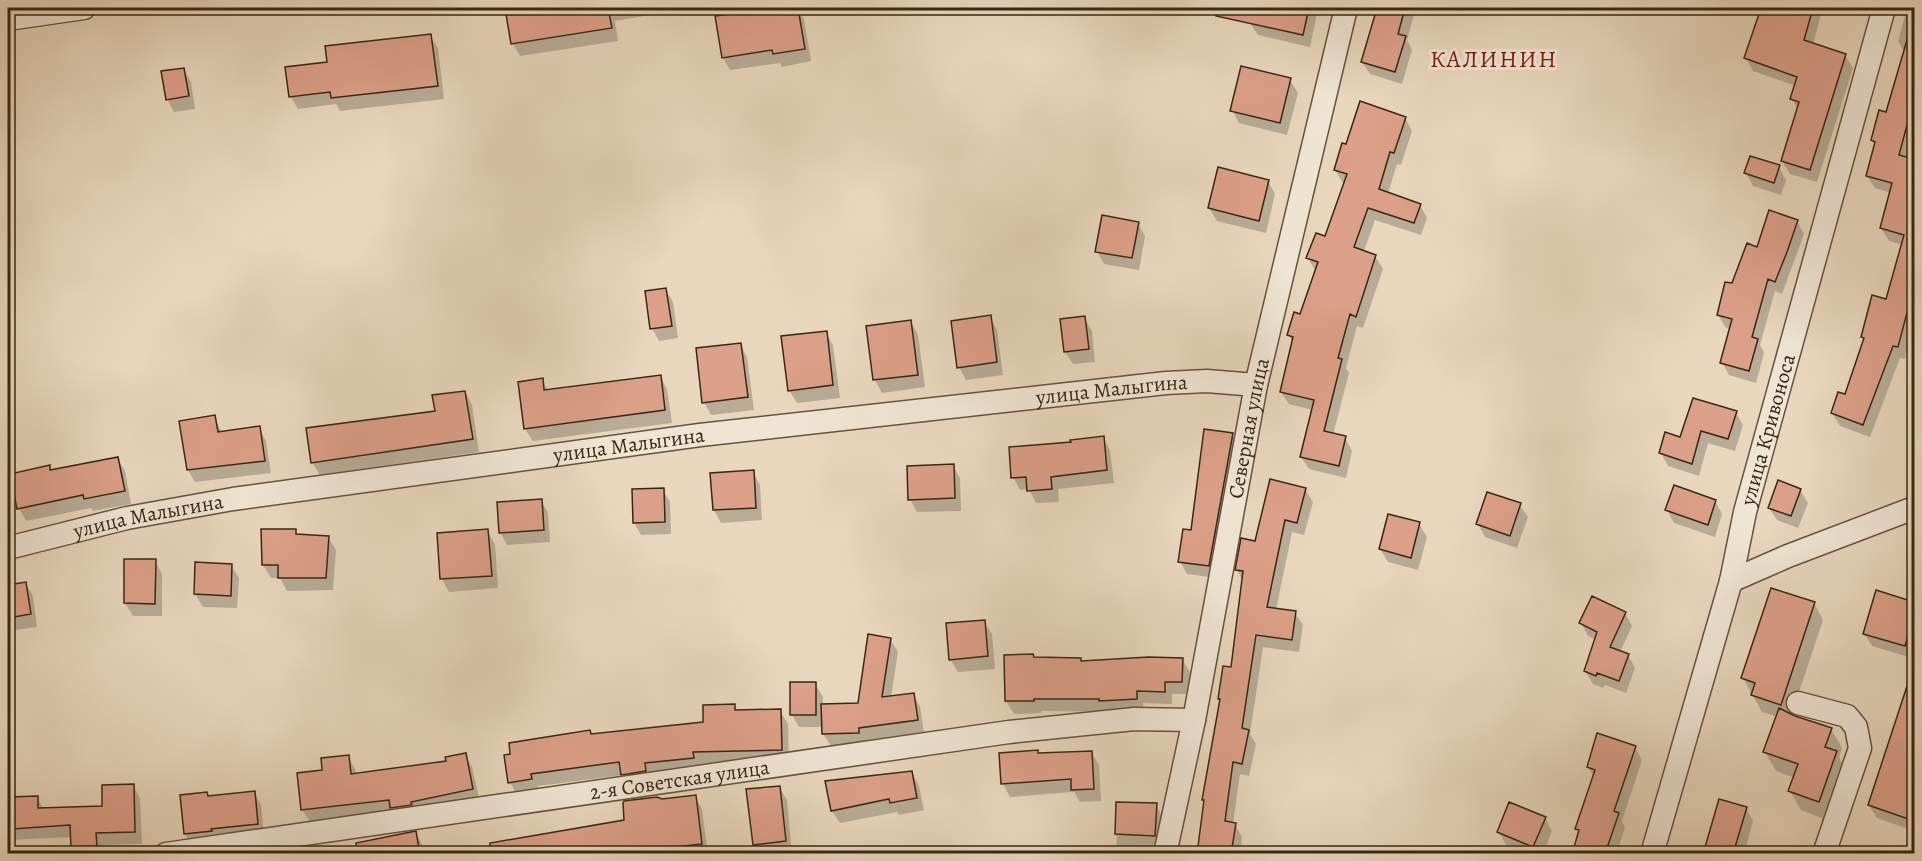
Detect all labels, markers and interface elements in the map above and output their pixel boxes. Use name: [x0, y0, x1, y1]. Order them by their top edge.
district label: КАЛИНИН: [1430, 43, 1558, 75]
street label: улица Кривоноса: [1733, 350, 1802, 510]
street label: Северная улица: [1221, 355, 1276, 501]
street label: улица Малыгина: [1033, 368, 1189, 412]
street label: улица Малыгина: [550, 420, 707, 469]
street label: улица Малыгина: [69, 487, 226, 545]
street label: 2-я Советская улица: [588, 753, 772, 807]

